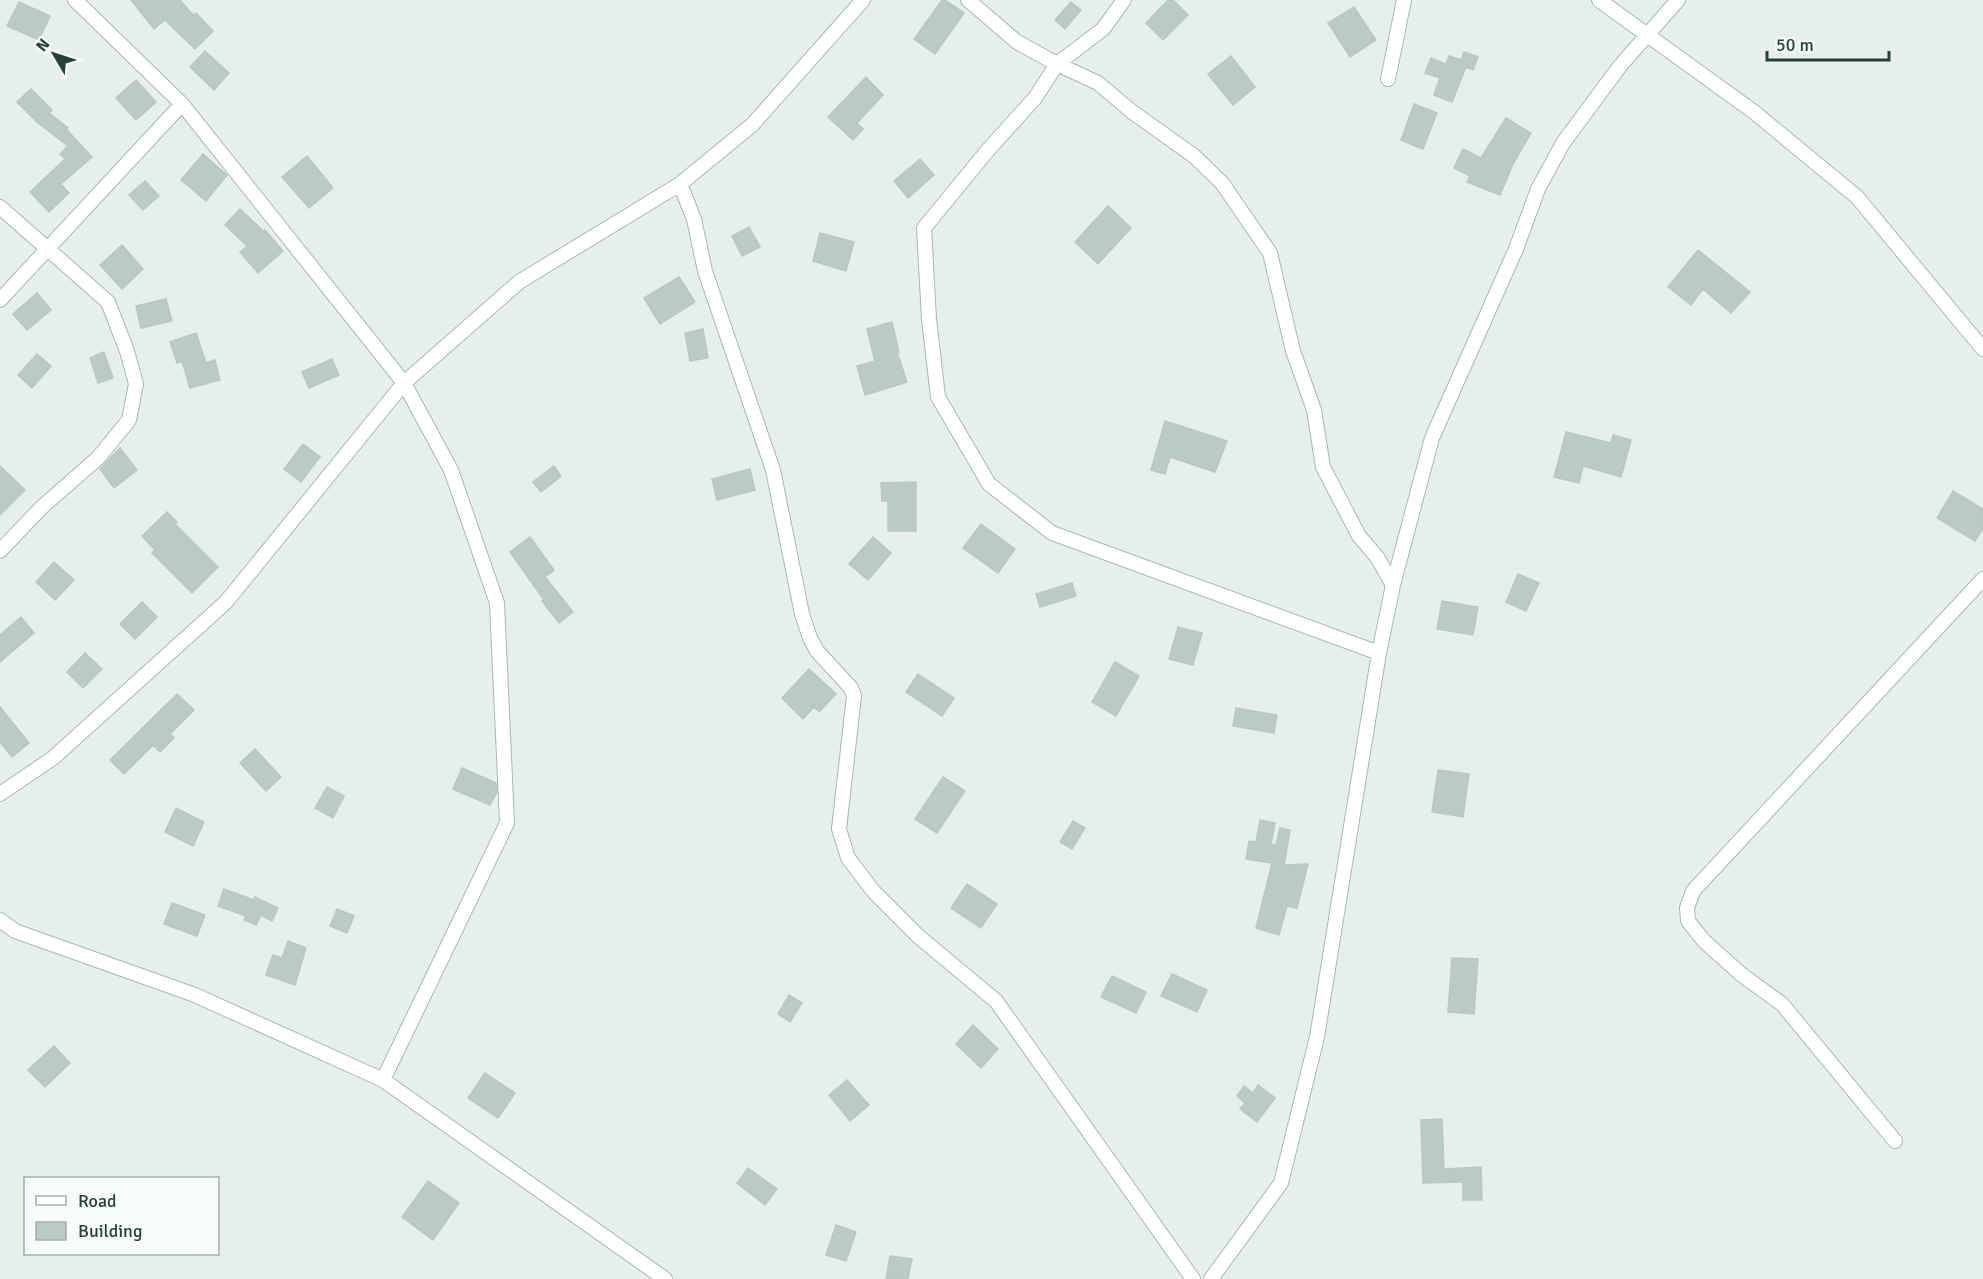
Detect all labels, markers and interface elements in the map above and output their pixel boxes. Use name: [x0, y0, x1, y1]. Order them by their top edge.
north arrow: [24, 24, 84, 84]
scale bar: [1767, 24, 1888, 62]
text: 50 m: [1776, 34, 1814, 56]
text: N: [32, 35, 54, 56]
legend: [24, 1177, 219, 1255]
text: Road: [78, 1190, 117, 1212]
text: Building: [78, 1220, 142, 1242]

